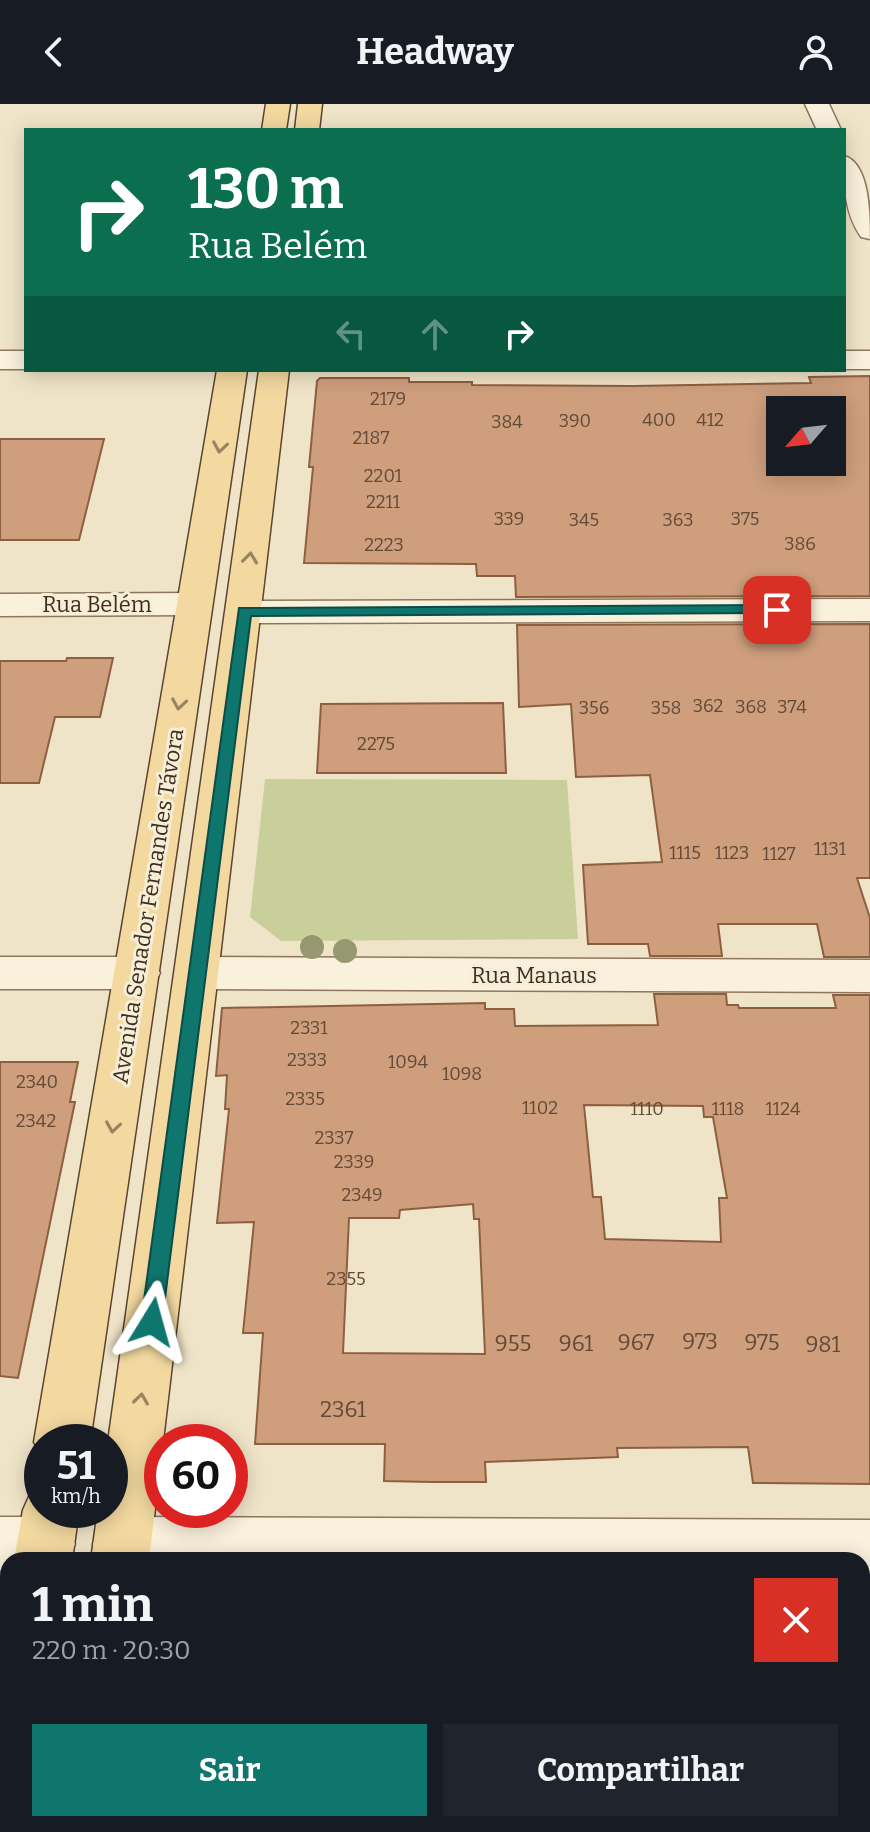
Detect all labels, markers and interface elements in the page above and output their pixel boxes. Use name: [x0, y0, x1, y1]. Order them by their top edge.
icon: back: [32, 30, 76, 74]
text: Headway: [356, 30, 514, 74]
icon: person: [794, 30, 838, 74]
text: 130 m: [188, 156, 344, 223]
icon: right: [56, 160, 160, 264]
text: Rua Belém: [188, 224, 367, 268]
icon: left: [329, 312, 373, 356]
icon: ahead: [413, 312, 457, 356]
icon: right: [497, 312, 541, 356]
house number: 2179: [370, 388, 406, 410]
north arrow: [766, 396, 846, 476]
map controls: [766, 396, 846, 476]
house number: 400: [642, 409, 676, 431]
house number: 412: [696, 409, 724, 431]
house number: 390: [559, 410, 591, 432]
house number: 384: [491, 411, 523, 433]
house number: 2187: [353, 427, 389, 449]
one-way arrow: [212, 440, 229, 454]
house number: 2201: [364, 465, 403, 487]
house number: 2211: [366, 491, 401, 513]
house number: 339: [494, 508, 524, 530]
house number: 375: [731, 508, 759, 530]
house number: 345: [569, 509, 599, 531]
house number: 363: [663, 509, 693, 531]
house number: 386: [784, 533, 816, 555]
house number: 2223: [364, 534, 404, 556]
one-way arrow: [241, 552, 258, 565]
pin: [743, 576, 811, 644]
icon: arrive: [755, 588, 799, 632]
street label: Rua Belém: [42, 591, 152, 618]
house number: 362: [693, 695, 723, 717]
house number: 368: [735, 696, 767, 718]
house number: 374: [777, 696, 807, 718]
one-way arrow: [172, 697, 189, 711]
house number: 356: [579, 697, 609, 719]
house number: 358: [651, 697, 681, 719]
street label: Avenida Senador Fernandes Távora: [107, 727, 189, 1085]
house number: 2275: [357, 733, 395, 755]
house number: 1131: [814, 838, 847, 860]
house number: 1115: [669, 842, 701, 864]
house number: 1123: [715, 842, 749, 864]
house number: 1127: [762, 843, 796, 865]
street label: Rua Manaus: [471, 962, 597, 989]
house number: 2331: [290, 1017, 328, 1039]
house number: 2333: [287, 1049, 327, 1071]
house number: 1094: [388, 1051, 428, 1073]
house number: 1098: [442, 1063, 482, 1085]
house number: 2340: [16, 1071, 58, 1093]
house number: 2335: [285, 1088, 325, 1110]
house number: 1102: [522, 1097, 558, 1119]
house number: 1110: [630, 1098, 664, 1120]
house number: 1118: [712, 1098, 744, 1120]
house number: 1124: [766, 1098, 801, 1120]
house number: 2342: [16, 1110, 56, 1132]
one-way arrow: [105, 1120, 122, 1134]
house number: 2337: [314, 1127, 354, 1149]
house number: 2339: [334, 1151, 374, 1173]
house number: 2349: [341, 1184, 383, 1206]
house number: 2355: [326, 1268, 366, 1290]
position arrow: [110, 1280, 194, 1364]
house number: 973: [682, 1328, 718, 1355]
house number: 967: [618, 1329, 654, 1356]
house number: 975: [745, 1329, 780, 1356]
house number: 955: [495, 1330, 531, 1357]
house number: 961: [559, 1330, 593, 1357]
house number: 981: [805, 1331, 841, 1358]
one-way arrow: [132, 1393, 149, 1406]
house number: 2361: [320, 1396, 366, 1423]
speed limit sign: 60: [144, 1424, 248, 1528]
text: 51: [57, 1442, 95, 1490]
text: km/h: [51, 1484, 101, 1508]
text: 1 min: [32, 1576, 153, 1634]
button: close: [754, 1578, 838, 1662]
text: 220 m · 20:30: [32, 1635, 191, 1666]
button: Sair: [32, 1724, 427, 1816]
button: Compartilhar: [443, 1724, 838, 1816]

